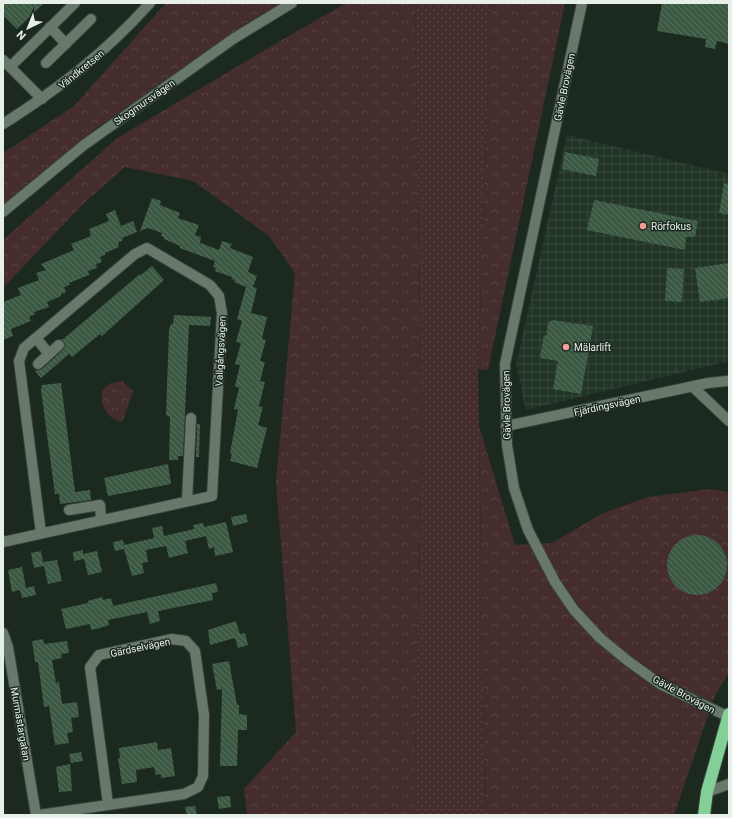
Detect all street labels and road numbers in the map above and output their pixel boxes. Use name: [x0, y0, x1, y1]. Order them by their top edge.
street label: Vändkretsen: [56, 48, 106, 91]
street label: Gävle Brovägen: [552, 52, 577, 122]
street label: Skogmursvägen: [112, 77, 177, 128]
street label: Vallgångsvägen: [213, 316, 228, 386]
street label: Gävle Brovägen: [500, 370, 513, 440]
street label: Fjärdingsvägen: [573, 393, 641, 418]
street label: Gärdselvägen: [109, 636, 171, 659]
street label: Gävle Brovägen: [651, 673, 717, 716]
street label: Murmästargatan: [9, 687, 32, 762]

